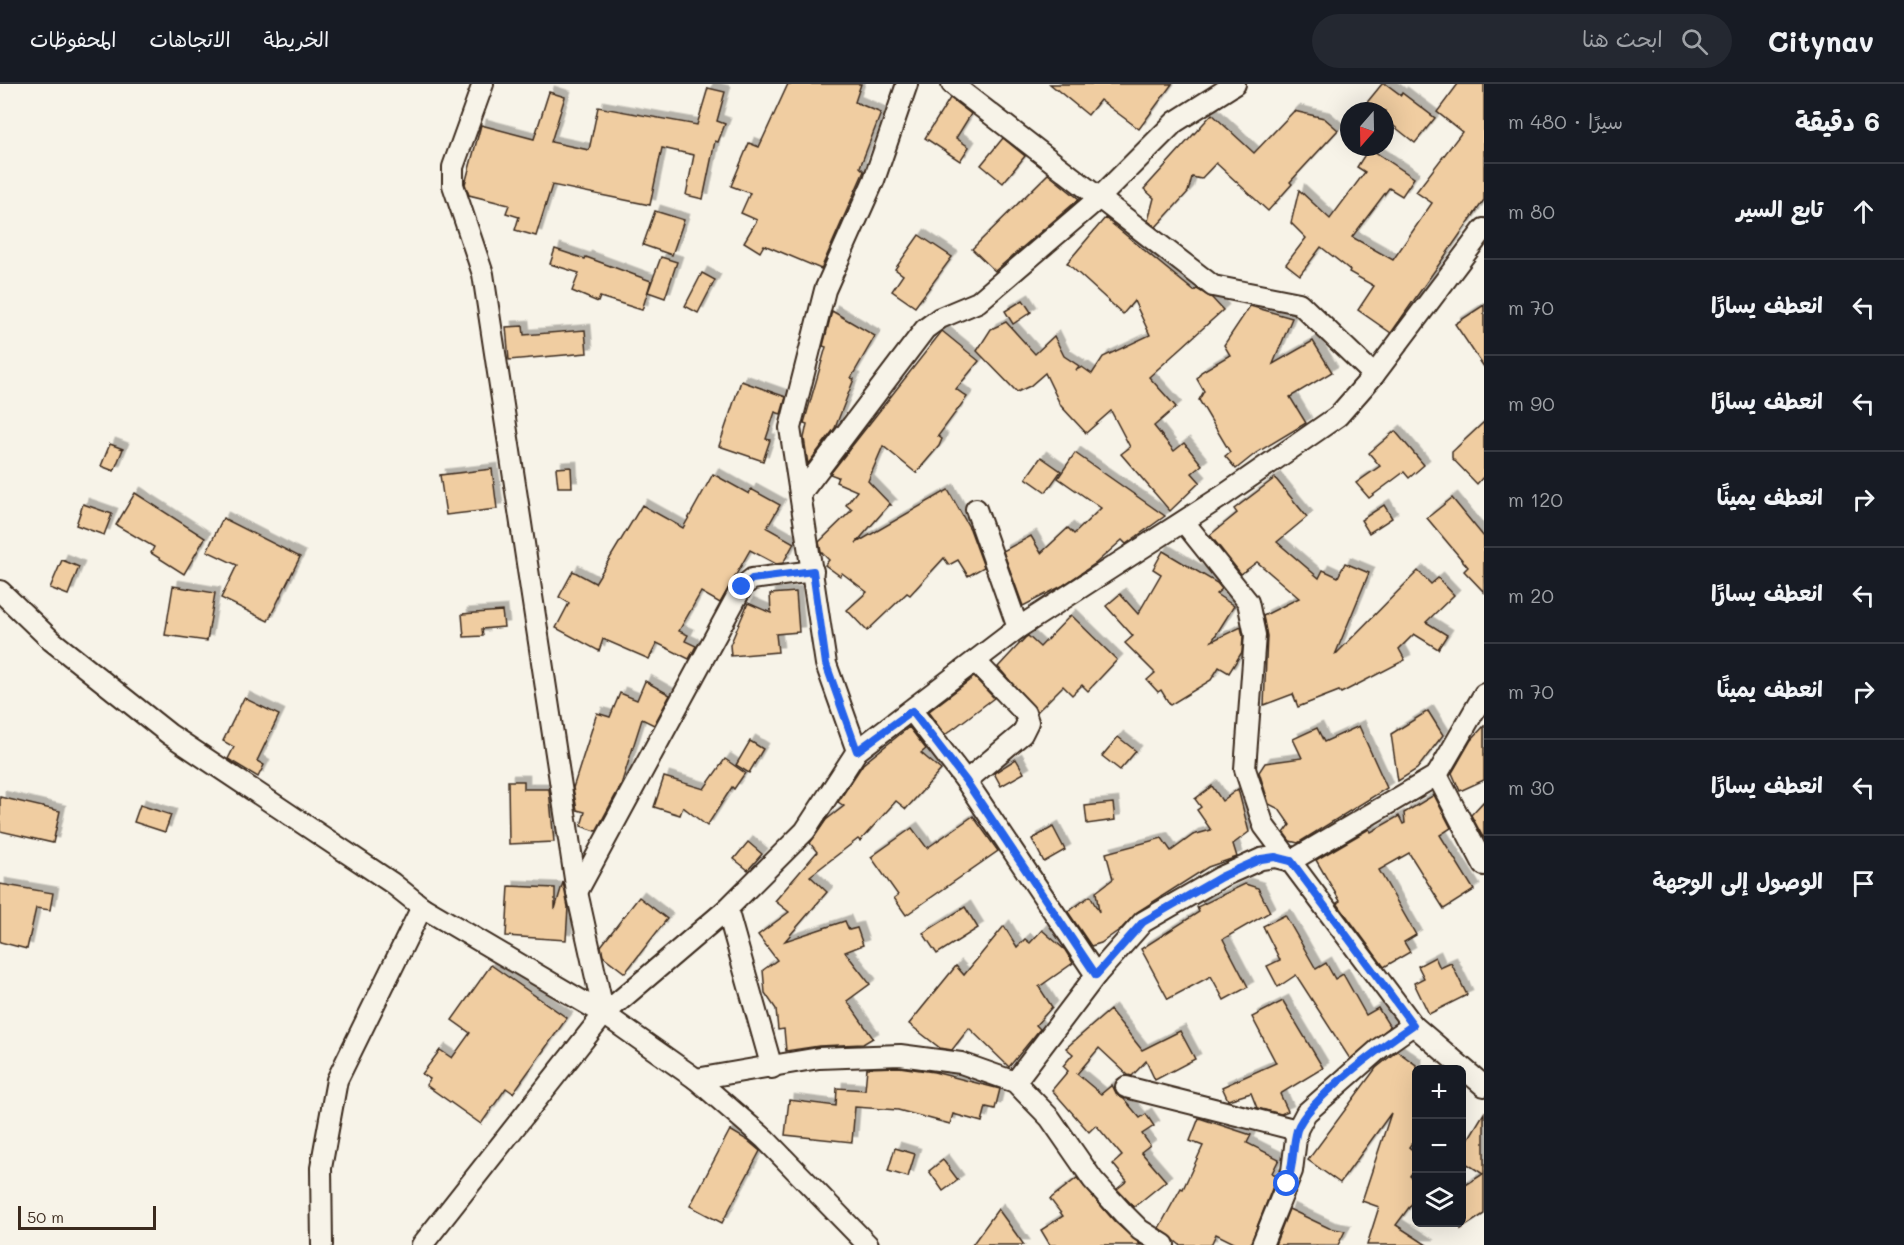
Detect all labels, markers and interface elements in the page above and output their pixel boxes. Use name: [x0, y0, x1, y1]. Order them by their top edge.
search box: [1312, 14, 1732, 68]
text: Citynav: [1768, 23, 1874, 59]
text: ابحث هنا: [1582, 24, 1663, 53]
text: المحفوظات: [30, 25, 116, 52]
text: الاتجاهات: [149, 25, 231, 52]
text: الخريطة: [264, 25, 329, 52]
icon: search: [1678, 25, 1711, 58]
north arrow: [1340, 102, 1394, 156]
text: 6 دقيقة: [1795, 104, 1880, 138]
text: سيرًا · 480 m: [1508, 108, 1623, 134]
text: تابع السير: [1737, 194, 1823, 223]
icon: ahead: [1847, 195, 1880, 228]
text: 80 m: [1508, 198, 1555, 224]
text: انعطف يسارًا: [1711, 290, 1823, 319]
icon: left: [1847, 291, 1880, 324]
text: 70 m: [1508, 294, 1554, 320]
text: انعطف يسارًا: [1711, 386, 1823, 415]
icon: left: [1847, 387, 1880, 420]
text: 90 m: [1508, 390, 1555, 416]
text: انعطف يمينًا: [1717, 482, 1823, 511]
icon: right: [1847, 483, 1880, 516]
text: 120 m: [1508, 486, 1563, 512]
route end: [728, 573, 754, 599]
text: انعطف يسارًا: [1711, 578, 1823, 607]
icon: left: [1847, 579, 1880, 612]
text: 20 m: [1508, 582, 1554, 608]
text: انعطف يمينًا: [1717, 674, 1823, 703]
icon: right: [1847, 675, 1880, 708]
text: 70 m: [1508, 678, 1554, 704]
text: انعطف يسارًا: [1711, 770, 1823, 799]
icon: left: [1847, 771, 1880, 804]
text: 30 m: [1508, 774, 1554, 800]
text: الوصول إلى الوجهة: [1652, 866, 1823, 895]
icon: arrive: [1847, 867, 1880, 900]
map controls: [1412, 1065, 1466, 1227]
button: +: [1412, 1065, 1466, 1119]
button: −: [1412, 1119, 1466, 1173]
route start: [1273, 1170, 1299, 1196]
button: layers: [1412, 1173, 1466, 1227]
scale bar: [18, 1203, 156, 1230]
text: 50 m: [27, 1206, 64, 1227]

